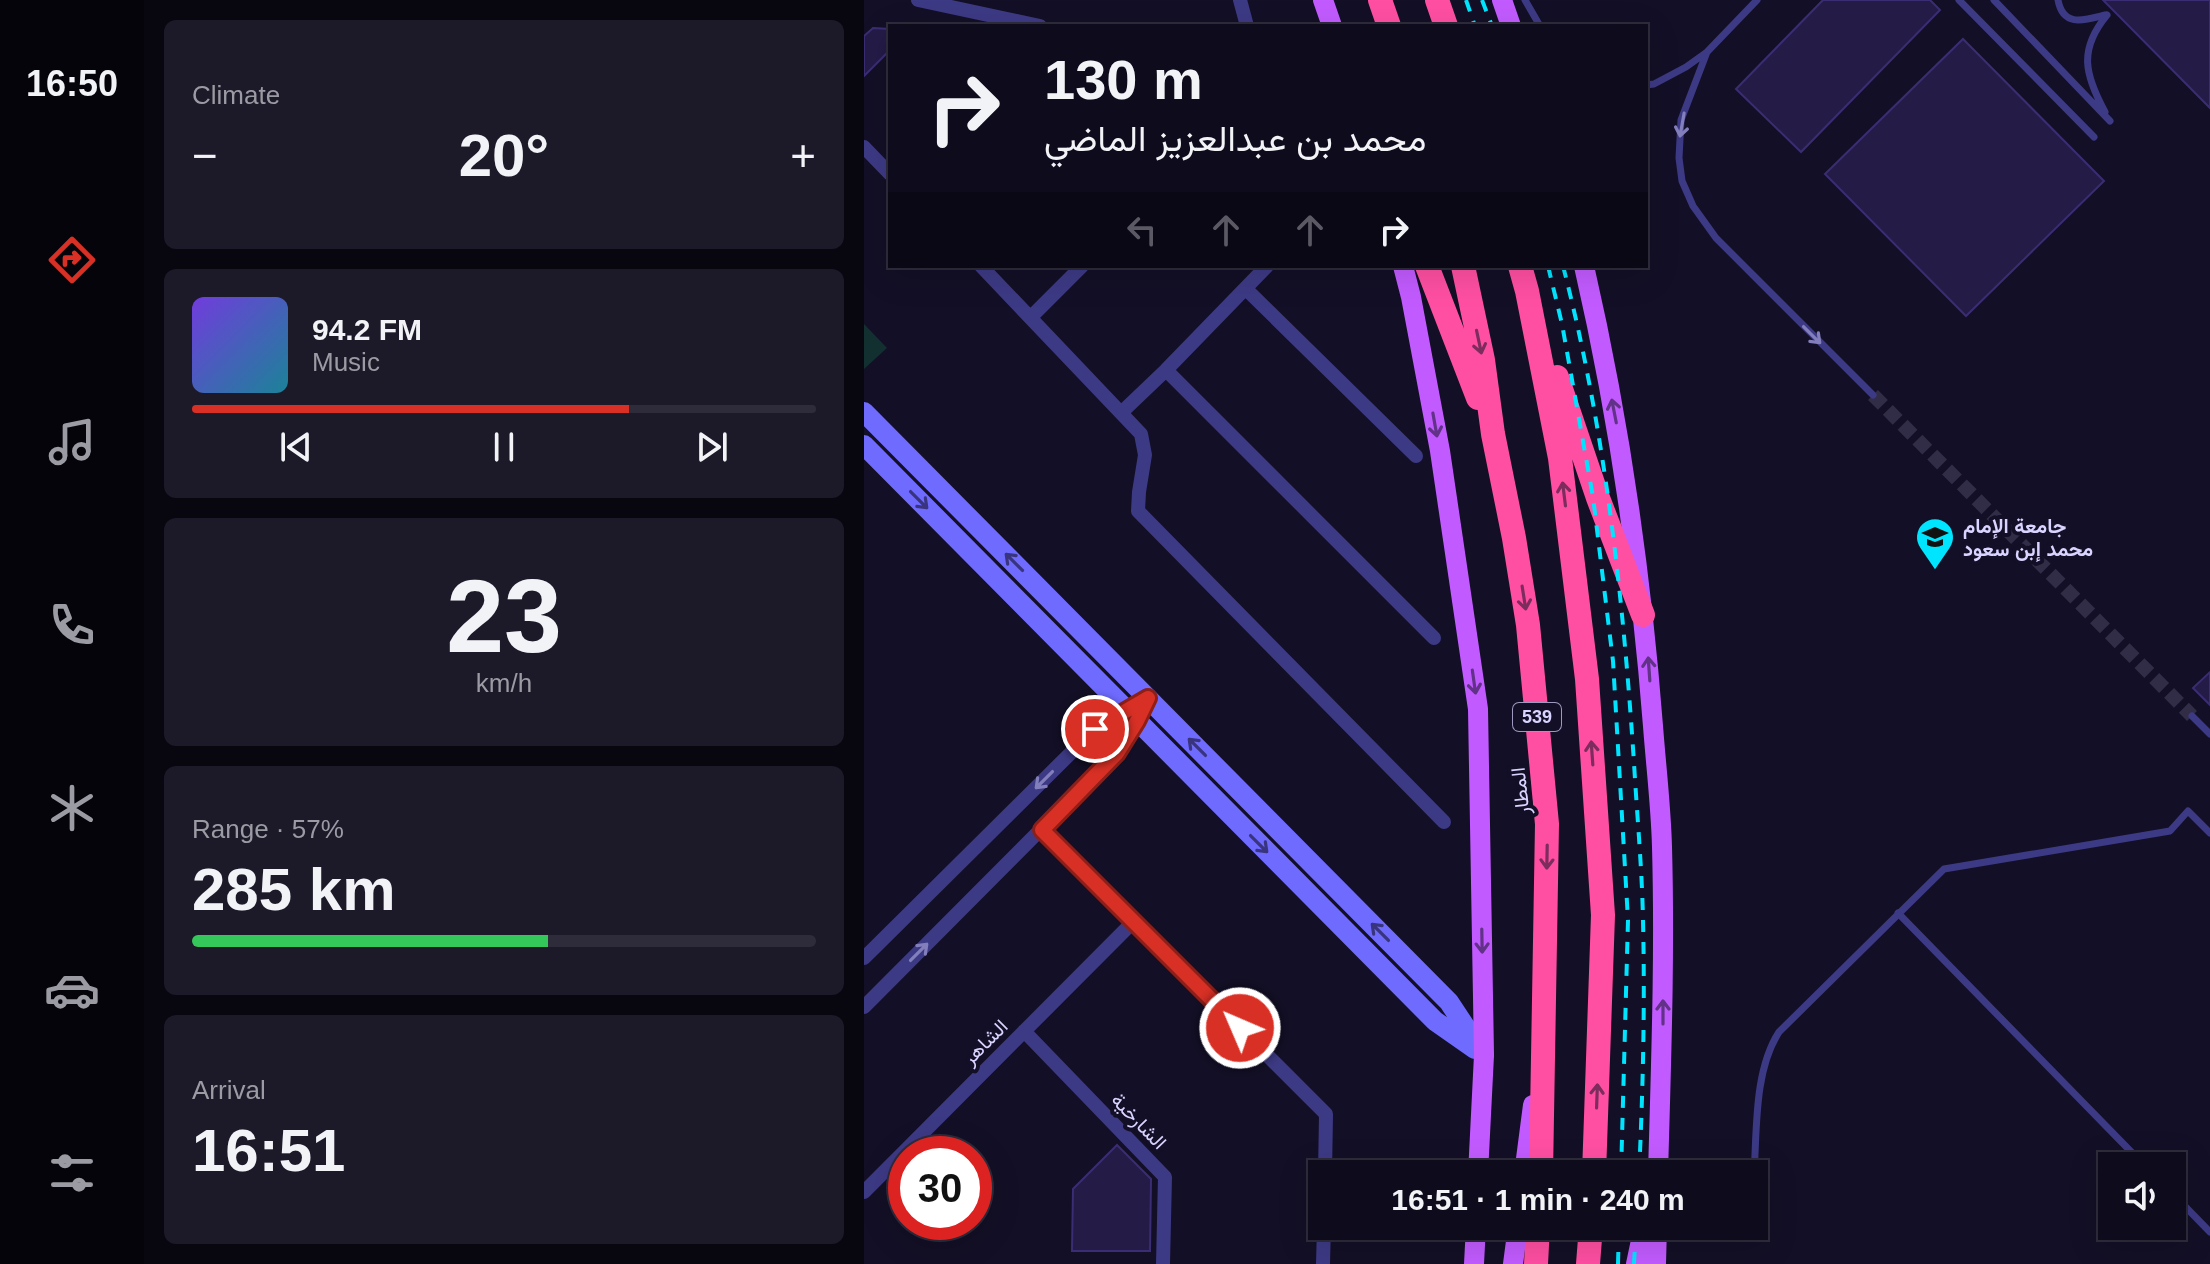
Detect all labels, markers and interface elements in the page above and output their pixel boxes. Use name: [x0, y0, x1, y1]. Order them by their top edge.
text: 130 m: [1044, 48, 1203, 111]
icon: right: [912, 56, 1016, 160]
text: 16:50: [26, 63, 118, 104]
text: Climate: [192, 80, 280, 110]
one-way arrow: [1674, 112, 1689, 137]
text: محمد بن عبدالعزيز الماضي: [1044, 118, 1426, 159]
text: 20°: [459, 122, 549, 189]
text: −: [192, 131, 218, 180]
text: +: [790, 131, 816, 180]
icon: left: [1120, 208, 1164, 252]
icon: ahead: [1204, 208, 1248, 252]
icon: ahead: [1288, 208, 1332, 252]
icon: right: [1372, 208, 1416, 252]
icon: directions: [44, 232, 100, 288]
text: 94.2 FM: [312, 313, 422, 346]
one-way arrow: [1802, 325, 1821, 344]
one-way arrow: [1472, 329, 1487, 355]
text: Music: [312, 347, 380, 377]
one-way arrow: [1606, 399, 1621, 424]
one-way arrow: [1428, 411, 1443, 437]
icon: music: [44, 414, 100, 470]
icon: previous: [274, 425, 318, 469]
icon: pause: [482, 425, 526, 469]
icon: next: [690, 425, 734, 469]
one-way arrow: [1557, 481, 1572, 508]
one-way arrow: [909, 490, 928, 509]
place label: جامعة الإمام محمد إبن سعود: [1963, 515, 2093, 562]
school or university icon: جامعة الإمام محمد إبن سعود: [1914, 516, 1956, 571]
one-way arrow: [1004, 553, 1024, 573]
text: 23: [446, 558, 562, 674]
one-way arrow: [1517, 585, 1532, 611]
icon: phone: [44, 597, 100, 653]
one-way arrow: [1641, 656, 1656, 683]
text: km/h: [476, 668, 532, 698]
one-way arrow: [1467, 669, 1482, 694]
pin: [1061, 695, 1129, 763]
road number: 539: [1513, 703, 1561, 731]
icon: arrive: [1073, 707, 1117, 751]
one-way arrow: [1187, 737, 1206, 757]
one-way arrow: [1584, 740, 1599, 767]
street label: المطار: [1507, 766, 1536, 817]
one-way arrow: [1035, 770, 1054, 789]
icon: climate: [44, 780, 100, 836]
text: Range · 57%: [192, 814, 344, 844]
one-way arrow: [1250, 834, 1269, 854]
one-way arrow: [1539, 843, 1554, 870]
text: 285 km: [192, 856, 396, 923]
one-way arrow: [1371, 923, 1390, 942]
one-way arrow: [1474, 927, 1489, 954]
one-way arrow: [909, 943, 928, 962]
icon: car: [44, 962, 100, 1018]
position arrow: [1198, 986, 1282, 1070]
one-way arrow: [1655, 999, 1670, 1026]
street label: الشاهر: [957, 1015, 1013, 1071]
text: Arrival: [192, 1075, 266, 1105]
one-way arrow: [1589, 1083, 1604, 1110]
street label: الشارخية: [1106, 1089, 1171, 1155]
text: 16:51: [192, 1117, 345, 1184]
speed limit sign: 30: [888, 1136, 992, 1240]
icon: filters: [44, 1145, 100, 1201]
map controls: [2098, 1152, 2186, 1240]
button: sound: [2098, 1152, 2186, 1240]
text: 16:51 · 1 min · 240 m: [1391, 1183, 1685, 1216]

